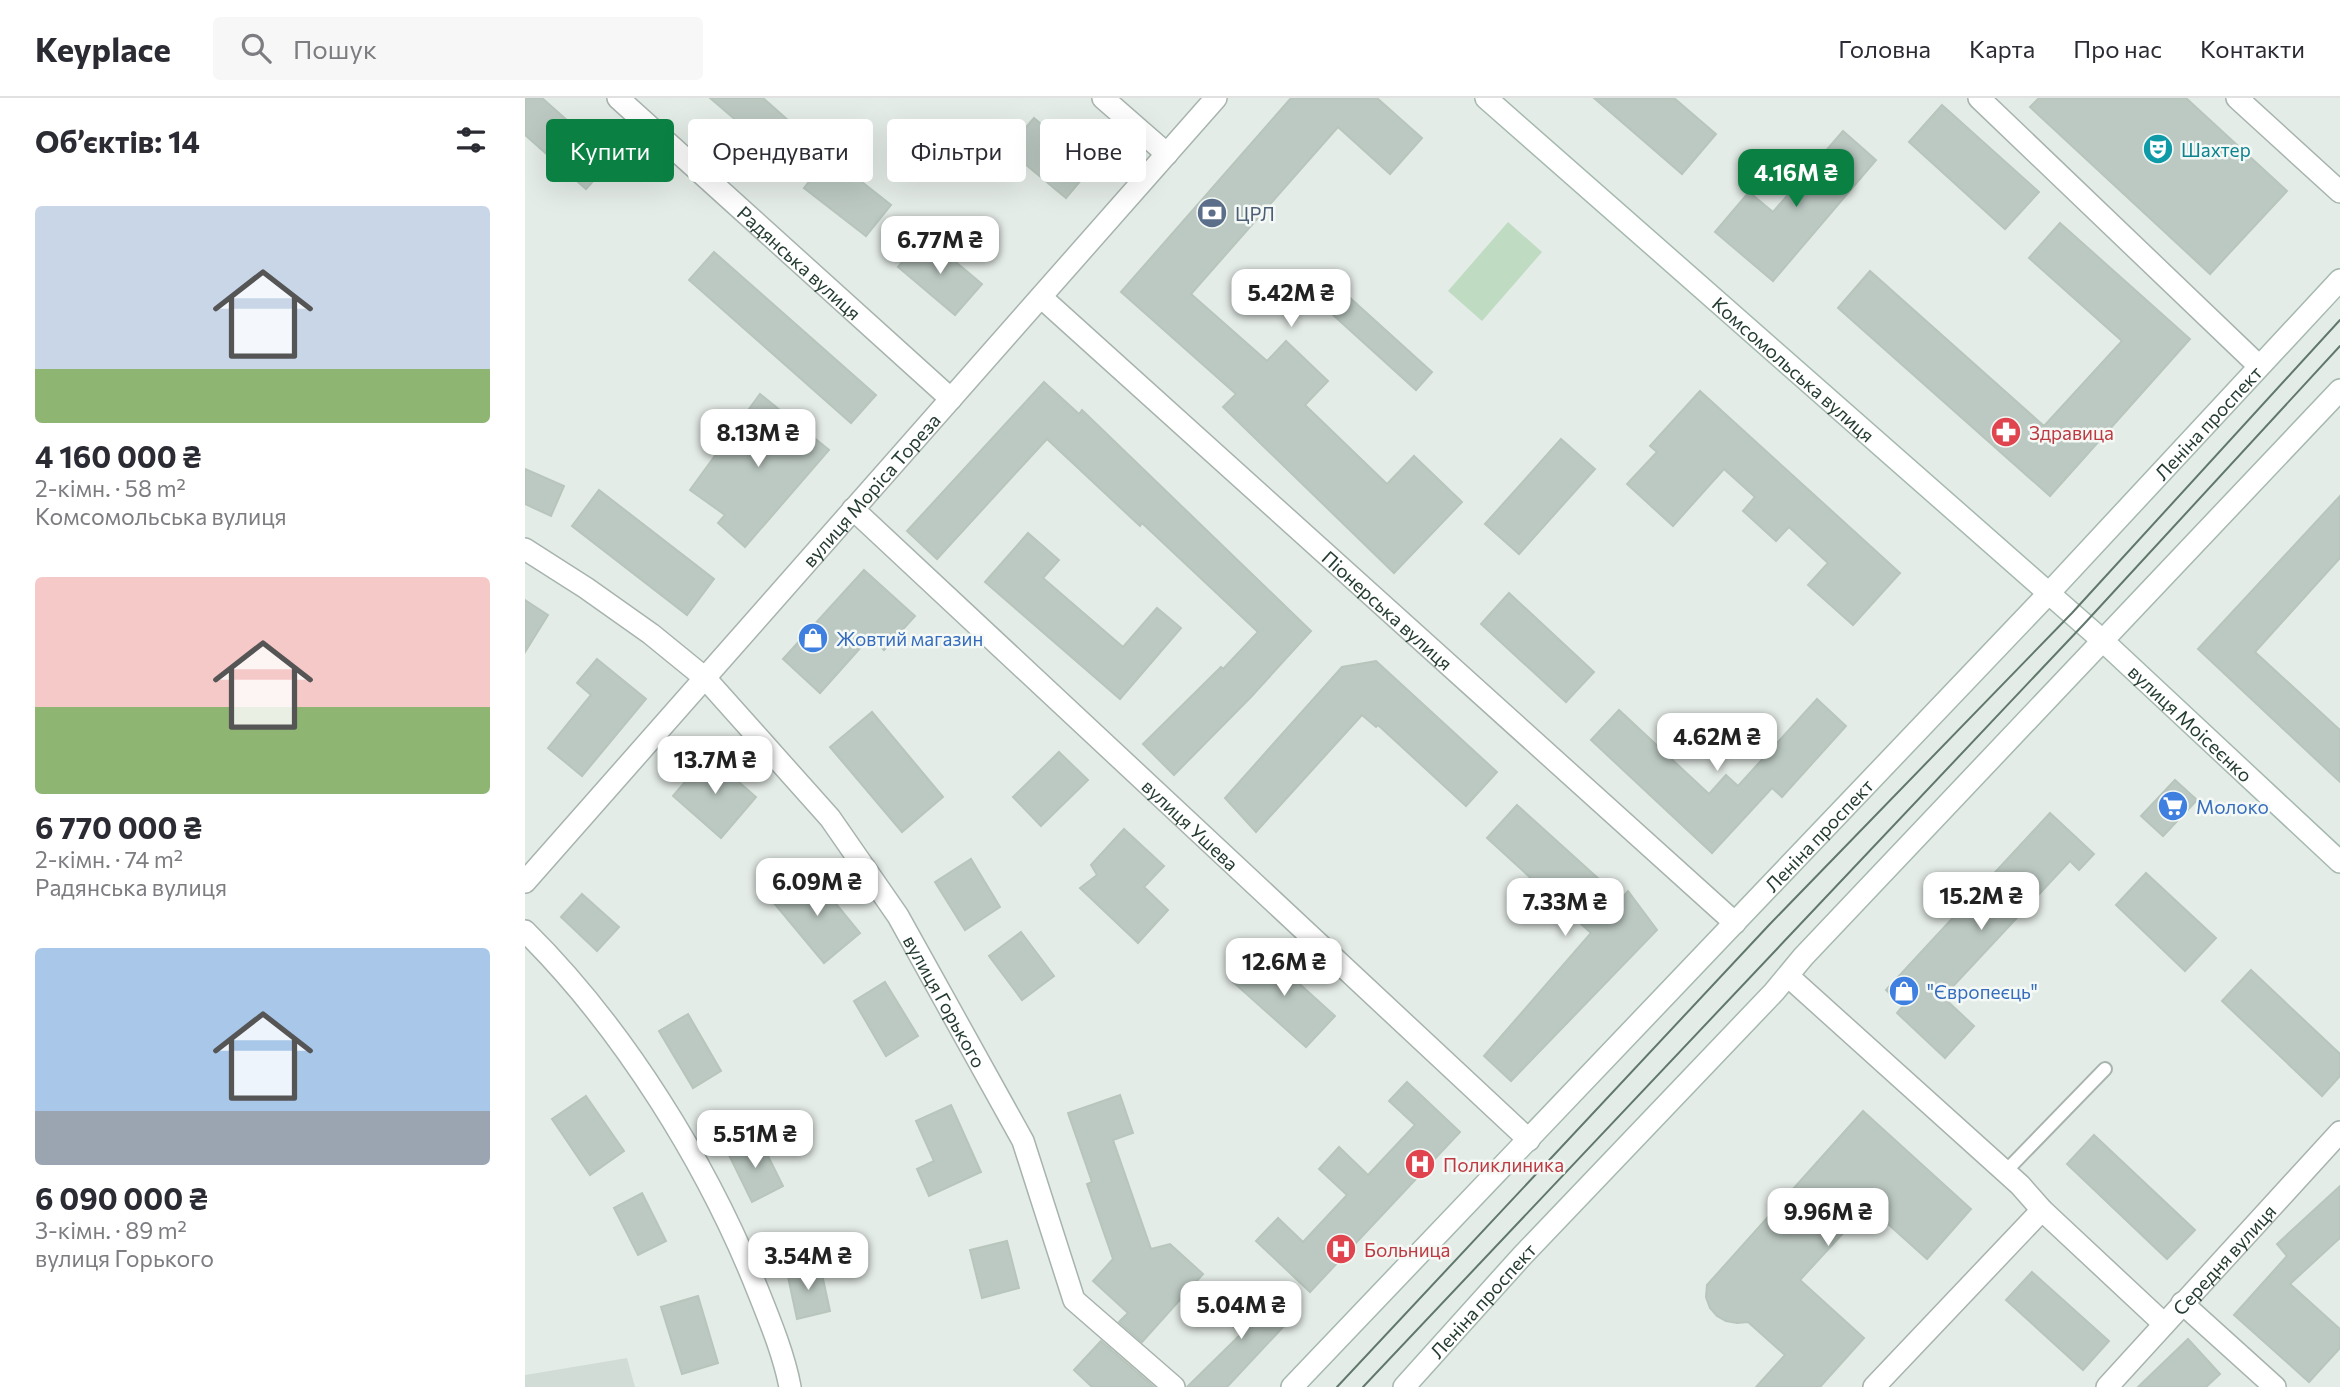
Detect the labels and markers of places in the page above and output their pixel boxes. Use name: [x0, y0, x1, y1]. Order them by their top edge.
theatre icon: Шахтер: [2141, 132, 2175, 166]
place label: Шахтер: [2181, 138, 2251, 161]
pin: 4.16M ₴: [1731, 150, 1861, 209]
bank icon: ЦРЛ: [1195, 196, 1229, 230]
place label: ЦРЛ: [1235, 202, 1275, 225]
pin: 6.77M ₴: [875, 216, 1005, 276]
pin: 5.42M ₴: [1226, 270, 1356, 329]
pin: 8.13M ₴: [693, 410, 823, 469]
pharmacy icon: Здравица: [1989, 415, 2023, 449]
place label: Здравица: [2029, 421, 2114, 444]
shop icon: Жовтий магазин: [796, 621, 830, 655]
place label: Жовтий магазин: [836, 627, 983, 650]
pin: 4.62M ₴: [1652, 714, 1782, 773]
pin: 13.7M ₴: [650, 736, 780, 796]
supermarket icon: Молоко: [2156, 789, 2190, 823]
place label: Молоко: [2196, 795, 2269, 818]
pin: 6.09M ₴: [752, 858, 882, 918]
pin: 15.2M ₴: [1916, 872, 2046, 932]
pin: 7.33M ₴: [1500, 878, 1630, 938]
pin: 12.6M ₴: [1219, 939, 1349, 998]
shop icon: "Європеєць": [1887, 974, 1921, 1008]
place label: "Європеєць": [1927, 980, 2038, 1003]
pin: 5.51M ₴: [690, 1110, 820, 1170]
hospital icon: Поликлиника: [1403, 1147, 1437, 1181]
place label: Поликлиника: [1443, 1153, 1564, 1176]
pin: 9.96M ₴: [1763, 1188, 1893, 1248]
pin: 3.54M ₴: [743, 1232, 873, 1292]
hospital icon: Больница: [1324, 1232, 1358, 1266]
place label: Больница: [1364, 1238, 1450, 1261]
pin: 5.04M ₴: [1176, 1282, 1306, 1341]

